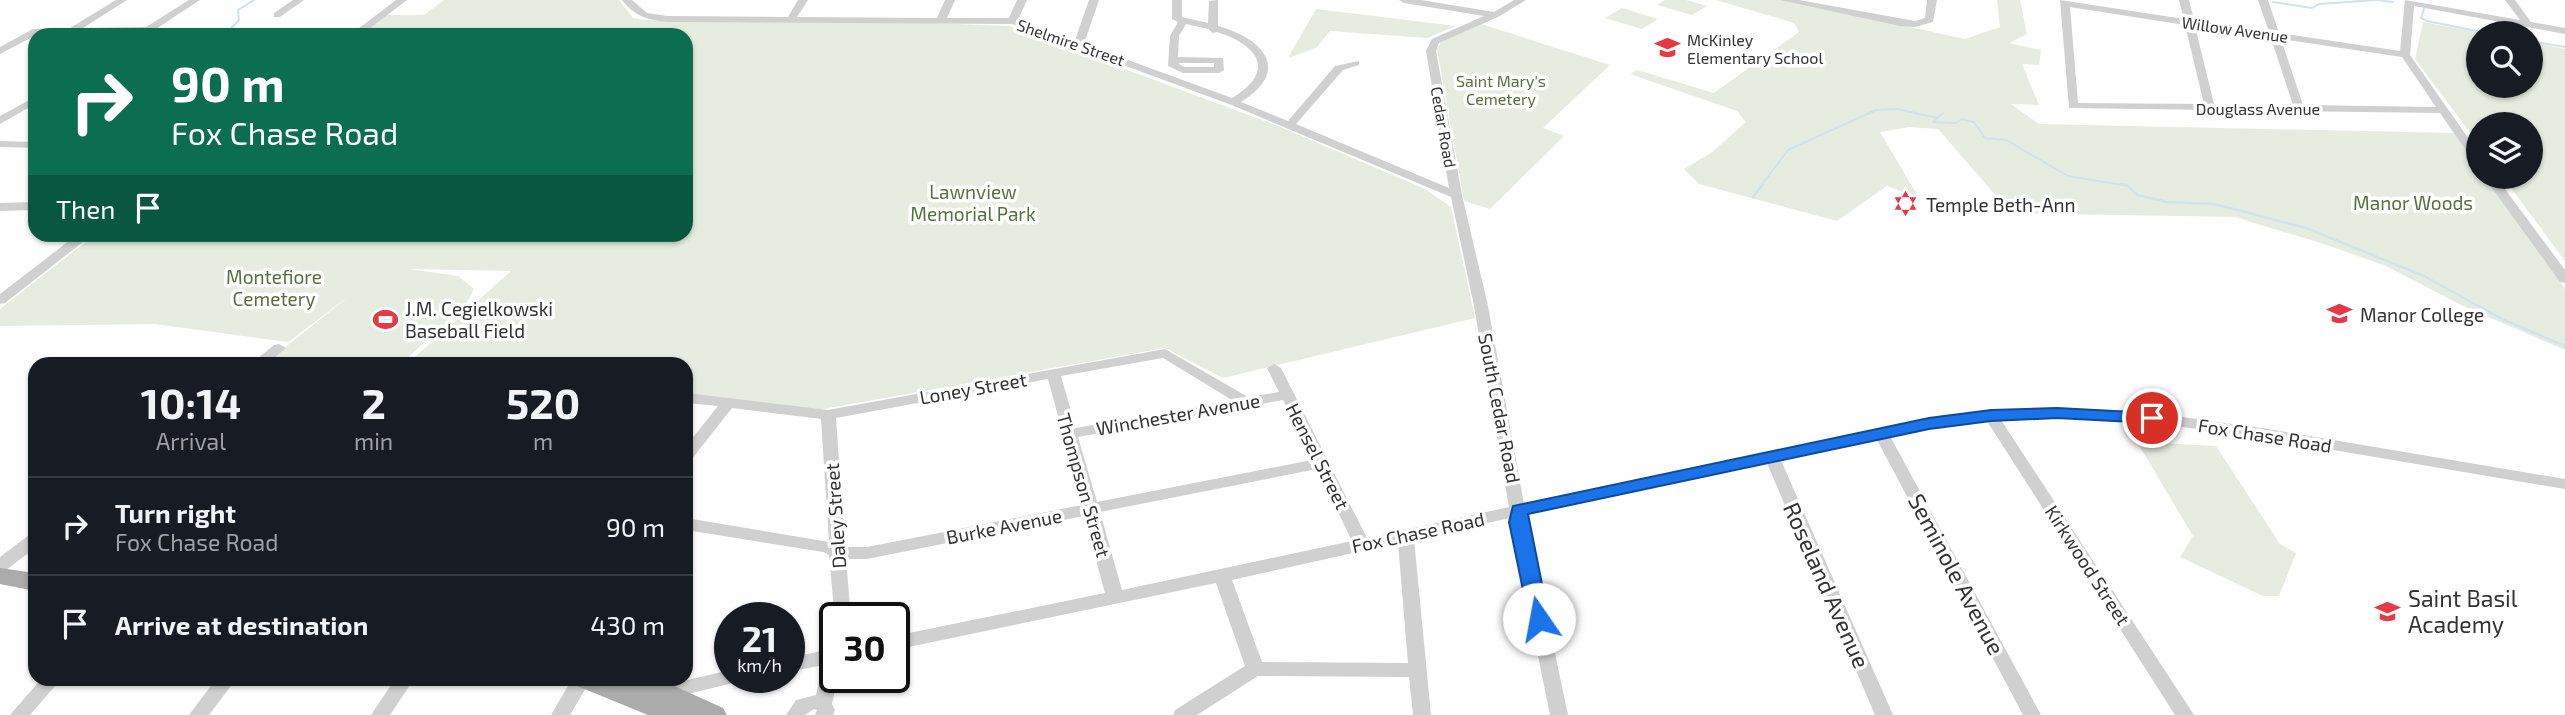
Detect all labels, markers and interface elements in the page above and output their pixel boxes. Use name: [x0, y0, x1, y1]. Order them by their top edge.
street label: Willow Avenue: [2181, 12, 2289, 46]
street label: Shelmire Street: [1015, 15, 1127, 69]
map controls: [2466, 21, 2543, 189]
button: search: [2466, 21, 2543, 98]
place label: McKinley Elementary School: [1687, 30, 1823, 67]
school or university icon: McKinley Elementary School: [1653, 34, 1681, 62]
text: 90 m: [171, 53, 285, 112]
icon: right: [56, 56, 147, 147]
park label: Saint Mary's Cemetery: [1456, 71, 1546, 108]
street label: Cedar Road: [1428, 85, 1460, 169]
street label: Douglass Avenue: [2196, 99, 2320, 118]
button: layers: [2466, 112, 2543, 189]
text: Fox Chase Road: [171, 113, 398, 151]
park label: Lawnview Memorial Park: [910, 180, 1036, 225]
icon: arrive: [129, 189, 167, 227]
synagogue icon: Temple Beth-Ann: [1892, 190, 1920, 218]
park label: Manor Woods: [2353, 191, 2473, 214]
text: Then: [56, 193, 115, 224]
place label: Temple Beth-Ann: [1926, 193, 2076, 216]
park label: Montefiore Cemetery: [226, 265, 322, 310]
place label: J.M. Cegielkowski Baseball Field: [405, 297, 553, 342]
school or university icon: Manor College: [2326, 300, 2354, 328]
place label: Manor College: [2360, 303, 2484, 326]
sports icon: J.M. Cegielkowski Baseball Field: [371, 305, 399, 333]
street label: South Cedar Road: [1474, 331, 1526, 485]
street label: Loney Street: [918, 367, 1028, 409]
text: 10:14: [141, 377, 241, 427]
text: 2: [361, 377, 386, 427]
text: 520: [506, 377, 580, 427]
street label: Winchester Avenue: [1094, 388, 1262, 440]
pin: [2122, 388, 2182, 448]
street label: Hensel Street: [1281, 399, 1355, 513]
icon: arrive: [2133, 399, 2171, 437]
street label: Thompson Street: [1052, 410, 1116, 560]
street label: Fox Chase Road: [2197, 413, 2333, 457]
text: Arrival: [156, 427, 226, 455]
text: min: [354, 427, 393, 455]
text: m: [533, 427, 553, 455]
street label: Daley Street: [820, 463, 850, 569]
street label: Seminole Avenue: [1903, 489, 2011, 659]
text: Turn right: [115, 497, 236, 528]
street label: Roseland Avenue: [1778, 498, 1876, 672]
street label: Kirkwood Street: [2041, 501, 2135, 629]
street label: Burke Avenue: [944, 504, 1064, 548]
icon: right: [56, 507, 94, 545]
street label: Fox Chase Road: [1350, 507, 1486, 557]
text: 90 m: [606, 511, 665, 542]
text: Fox Chase Road: [115, 528, 278, 556]
position arrow: [1502, 582, 1576, 656]
place label: Saint Basil Academy: [2408, 584, 2518, 638]
school or university icon: Saint Basil Academy: [2374, 597, 2402, 625]
speed limit sign: 30: [819, 602, 910, 693]
icon: arrive: [56, 605, 94, 643]
text: Arrive at destination: [115, 609, 368, 640]
text: 430 m: [590, 609, 665, 640]
text: 21: [742, 617, 777, 659]
text: km/h: [737, 654, 782, 676]

